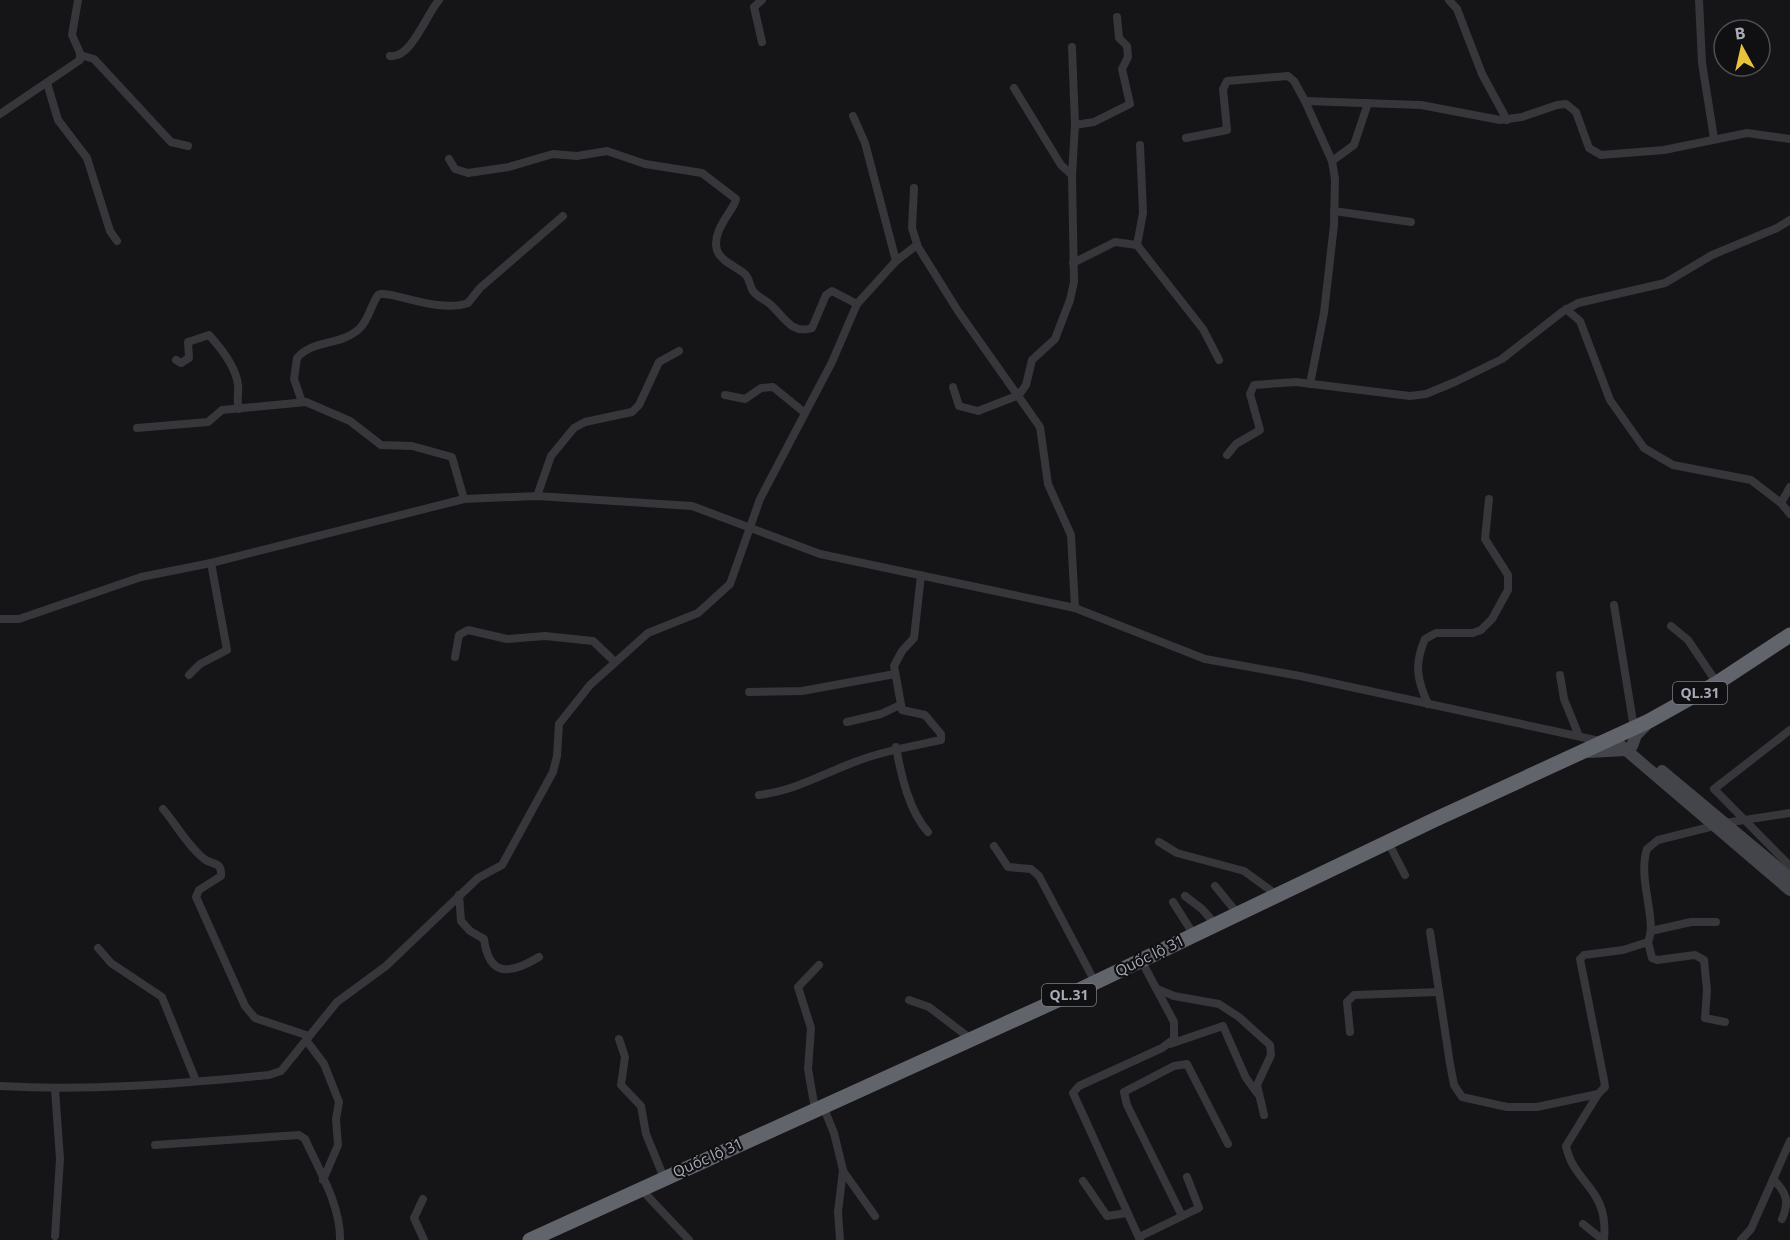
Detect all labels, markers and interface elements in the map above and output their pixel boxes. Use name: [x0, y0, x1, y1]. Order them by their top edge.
north arrow: [1712, 18, 1772, 78]
text: B: [1733, 22, 1747, 45]
road number: QL.31: [1673, 682, 1727, 704]
street label: Quốc lộ 31: [1112, 930, 1188, 980]
road number: QL.31: [1042, 984, 1096, 1006]
street label: Quốc lộ 31: [669, 1133, 746, 1181]

